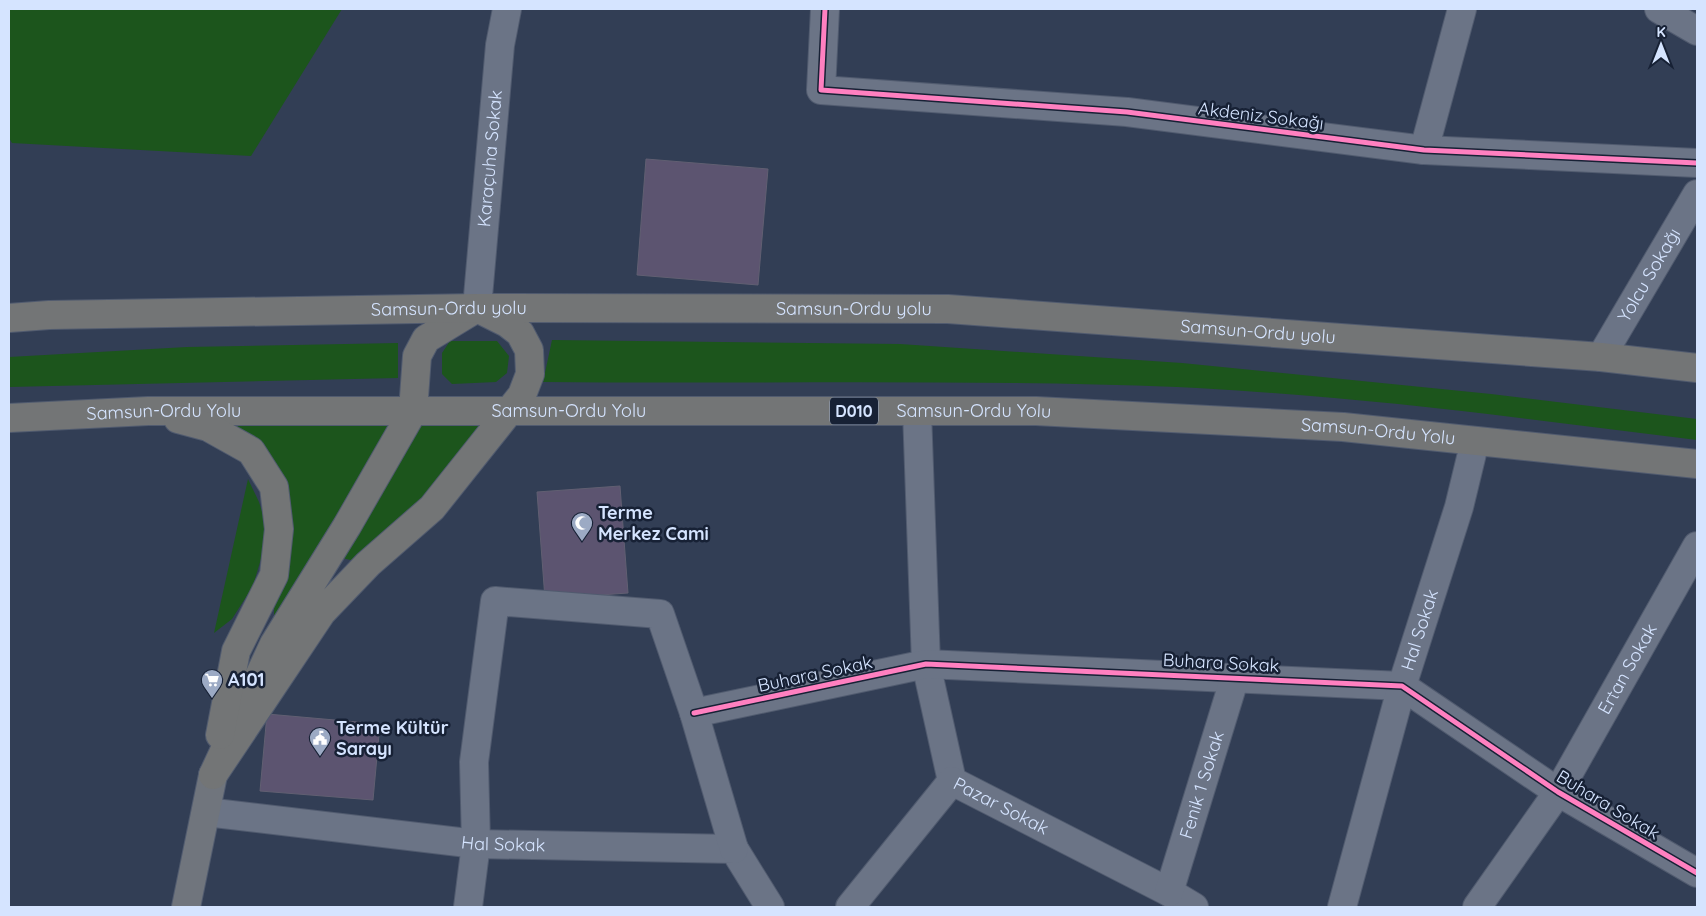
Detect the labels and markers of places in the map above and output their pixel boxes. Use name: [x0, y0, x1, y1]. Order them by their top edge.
place label: Terme Merkez Cami: [598, 501, 709, 545]
mosque icon: Terme Merkez Cami: [570, 511, 594, 542]
supermarket icon: A101: [200, 668, 224, 699]
place label: A101: [228, 668, 265, 691]
place label: Terme Kültür Sarayı: [336, 716, 449, 760]
public building icon: Terme Kültür Sarayı: [308, 726, 332, 757]

